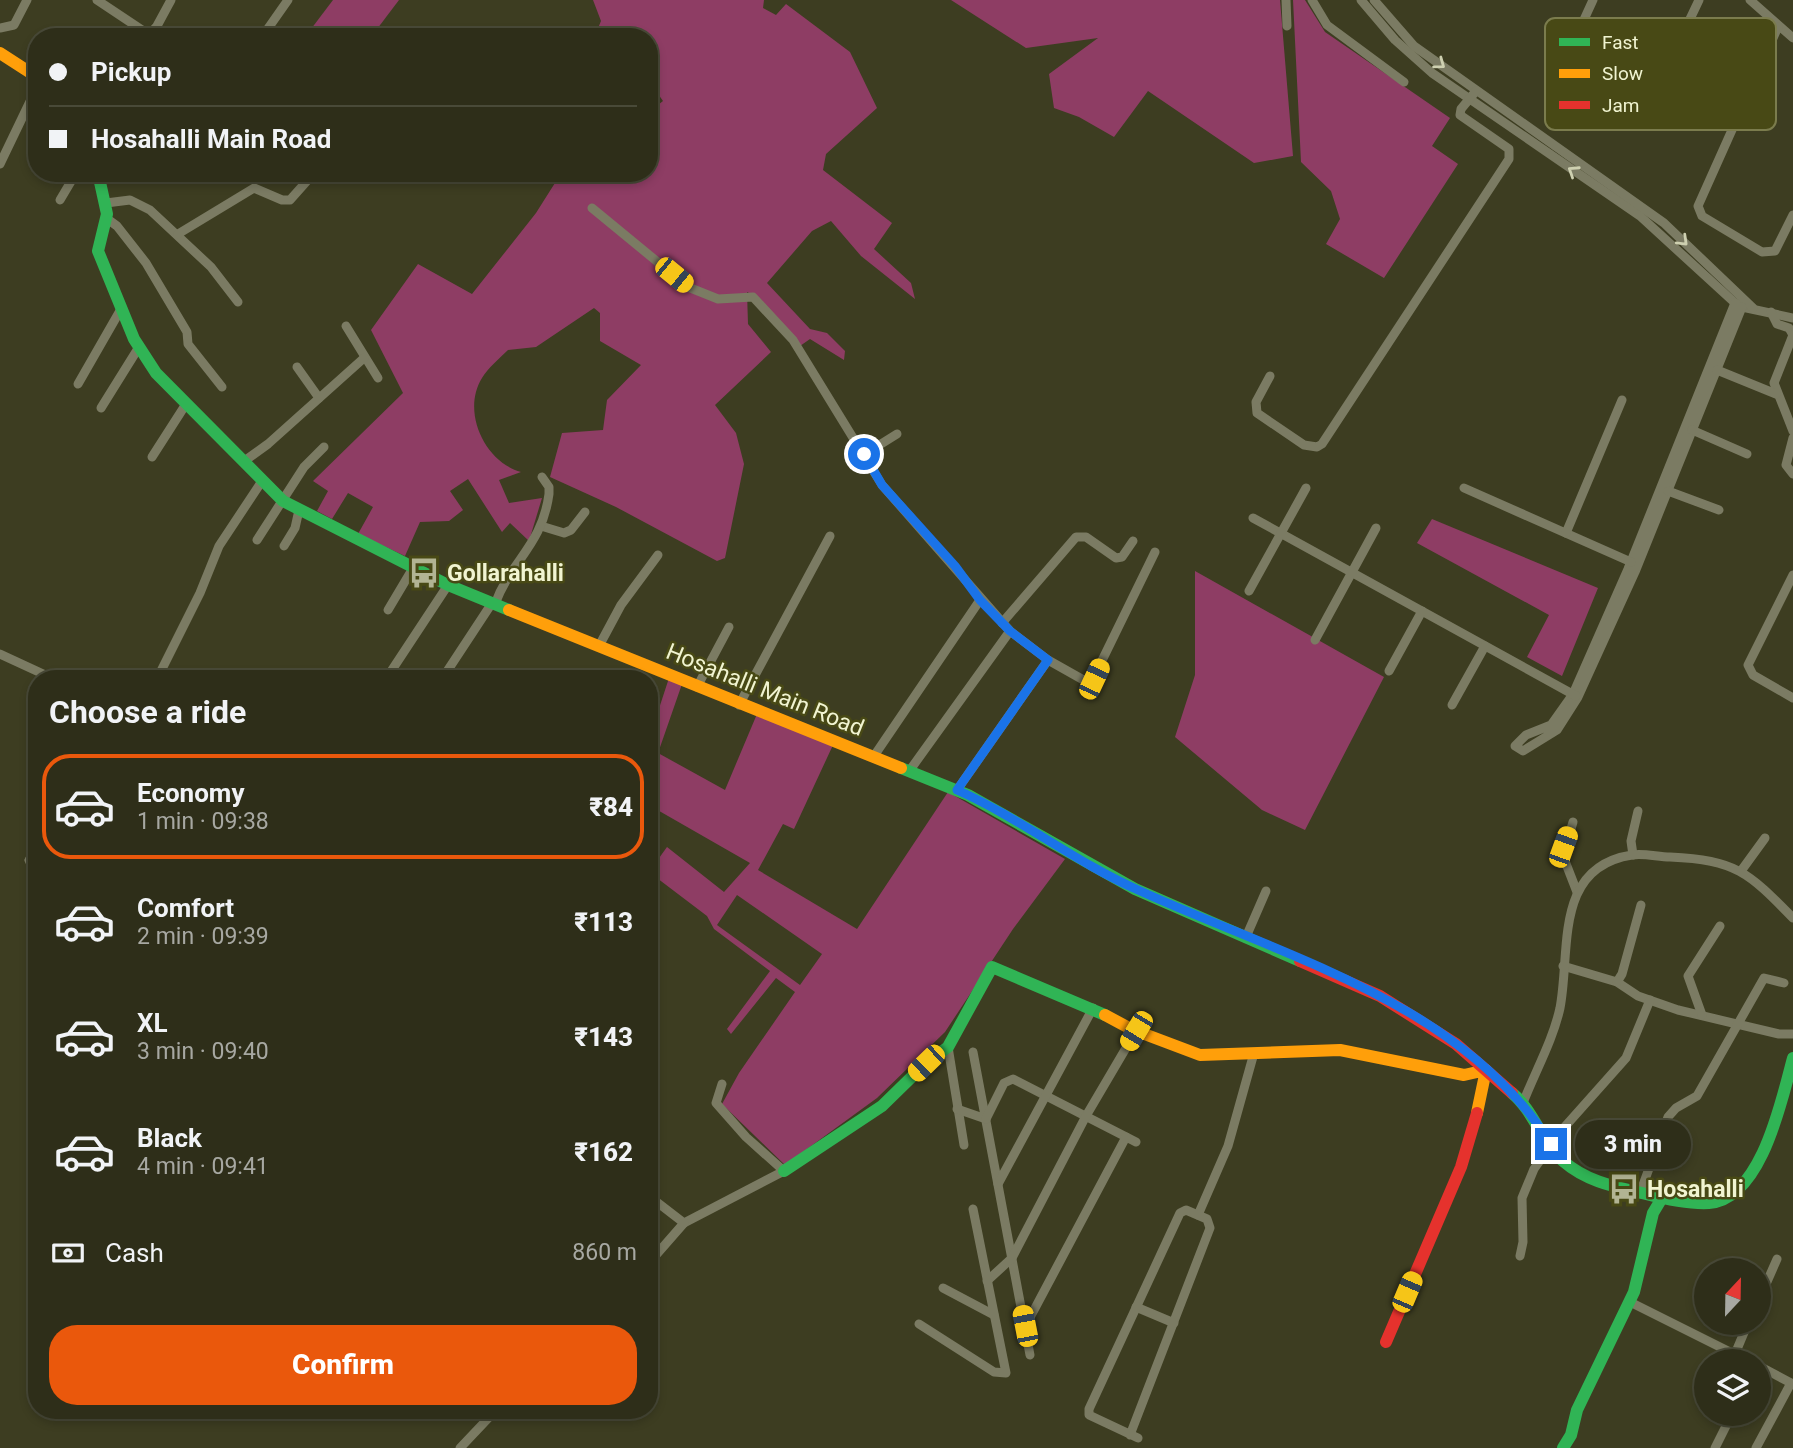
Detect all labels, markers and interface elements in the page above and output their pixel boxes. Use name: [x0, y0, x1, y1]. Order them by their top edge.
legend: [1545, 18, 1776, 130]
text: Fast: [1602, 31, 1639, 54]
one-way arrow: [1432, 56, 1445, 69]
text: Pickup: [91, 57, 171, 87]
text: Slow: [1602, 62, 1643, 85]
text: Jam: [1602, 94, 1639, 117]
text: Hosahalli Main Road: [91, 124, 331, 154]
one-way arrow: [1568, 167, 1581, 180]
one-way arrow: [1675, 232, 1688, 245]
car: [652, 254, 697, 296]
route start: [848, 438, 880, 470]
bus stop icon: Gollarahalli: [407, 556, 441, 590]
place label: Gollarahalli: [447, 560, 564, 587]
street label: Hosahalli Main Road: [662, 638, 868, 742]
car: [1076, 656, 1113, 702]
text: Choose a ride: [49, 693, 246, 731]
icon: car: [53, 775, 116, 838]
text: Economy: [137, 778, 244, 808]
text: ₹84: [589, 792, 633, 822]
text: 1 min · 09:38: [137, 808, 269, 835]
car: [1546, 824, 1581, 870]
icon: car: [53, 890, 116, 953]
text: Comfort: [137, 893, 234, 923]
text: ₹113: [574, 907, 633, 937]
text: 2 min · 09:39: [137, 923, 269, 950]
icon: car: [53, 1005, 116, 1068]
text: XL: [137, 1008, 168, 1038]
car: [1117, 1008, 1156, 1054]
text: ₹143: [574, 1022, 633, 1052]
text: 3 min · 09:40: [137, 1038, 269, 1065]
car: [904, 1041, 949, 1085]
icon: car: [53, 1120, 116, 1183]
callout: 3 min: [1576, 1120, 1691, 1168]
text: Black: [137, 1123, 202, 1153]
route end: [1535, 1128, 1567, 1160]
text: 3 min: [1604, 1131, 1662, 1158]
text: ₹162: [574, 1137, 633, 1167]
text: 4 min · 09:41: [137, 1153, 269, 1180]
bus stop icon: Hosahalli: [1607, 1172, 1641, 1206]
place label: Hosahalli: [1647, 1176, 1744, 1203]
icon: cash: [49, 1234, 87, 1272]
text: Cash: [105, 1238, 164, 1268]
text: 860 m: [572, 1239, 637, 1266]
north arrow: [1694, 1258, 1771, 1335]
map controls: [1694, 1258, 1771, 1426]
car: [1390, 1269, 1425, 1315]
car: [1011, 1303, 1040, 1349]
button: Confirm: [49, 1325, 637, 1405]
button: layers: [1694, 1349, 1771, 1426]

